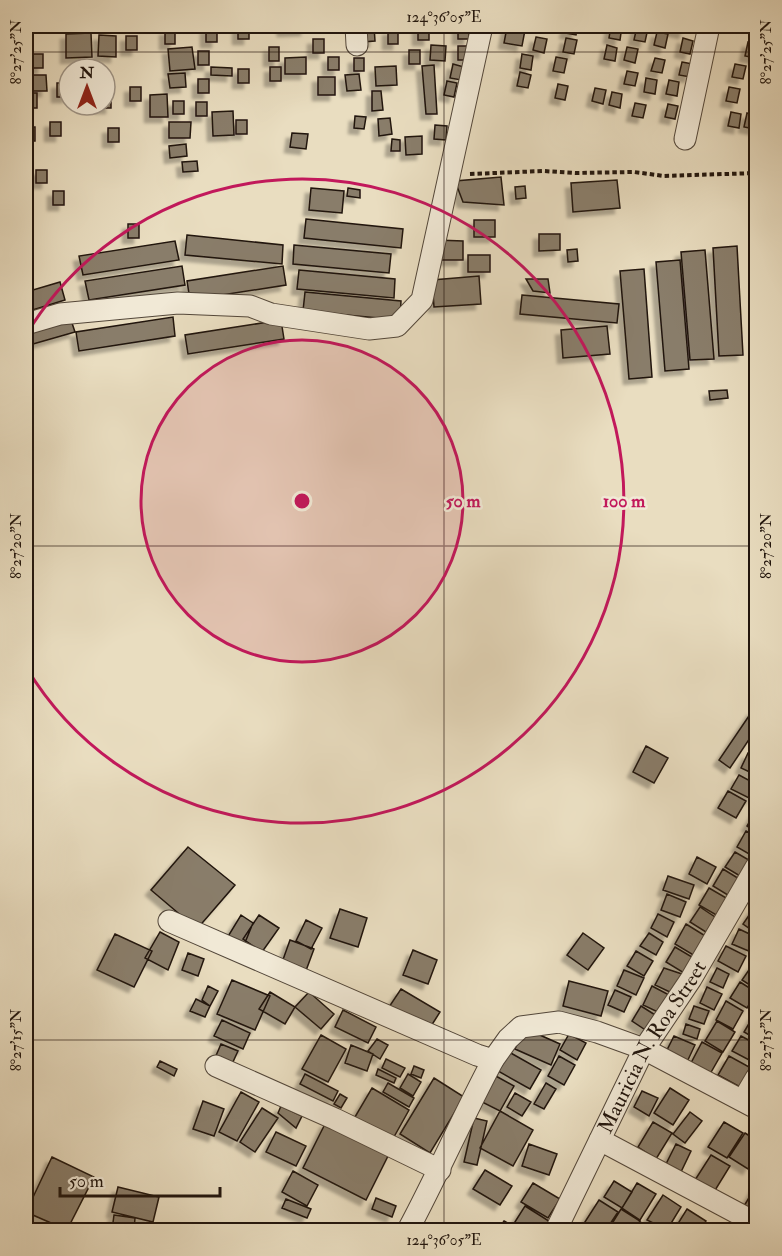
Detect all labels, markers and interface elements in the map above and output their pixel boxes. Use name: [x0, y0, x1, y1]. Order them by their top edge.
text: 124°36'05"E: [406, 8, 482, 27]
text: 8°27'25"N: [7, 19, 26, 84]
text: 8°27'25"N: [757, 19, 776, 84]
north arrow: [57, 57, 117, 117]
text: N: [79, 63, 95, 83]
text: 50 m: [446, 490, 481, 513]
text: 100 m: [603, 490, 646, 513]
centre of rings: [292, 491, 312, 511]
text: 8°27'20"N: [7, 512, 26, 579]
text: 8°27'20"N: [757, 512, 776, 579]
street label: Mauricia N. Roa Street: [592, 956, 713, 1138]
text: 8°27'15"N: [7, 1008, 26, 1071]
text: 8°27'15"N: [757, 1008, 776, 1071]
scale bar: [60, 1160, 220, 1198]
text: 50 m: [69, 1170, 104, 1193]
text: 124°36'05"E: [406, 1231, 482, 1250]

